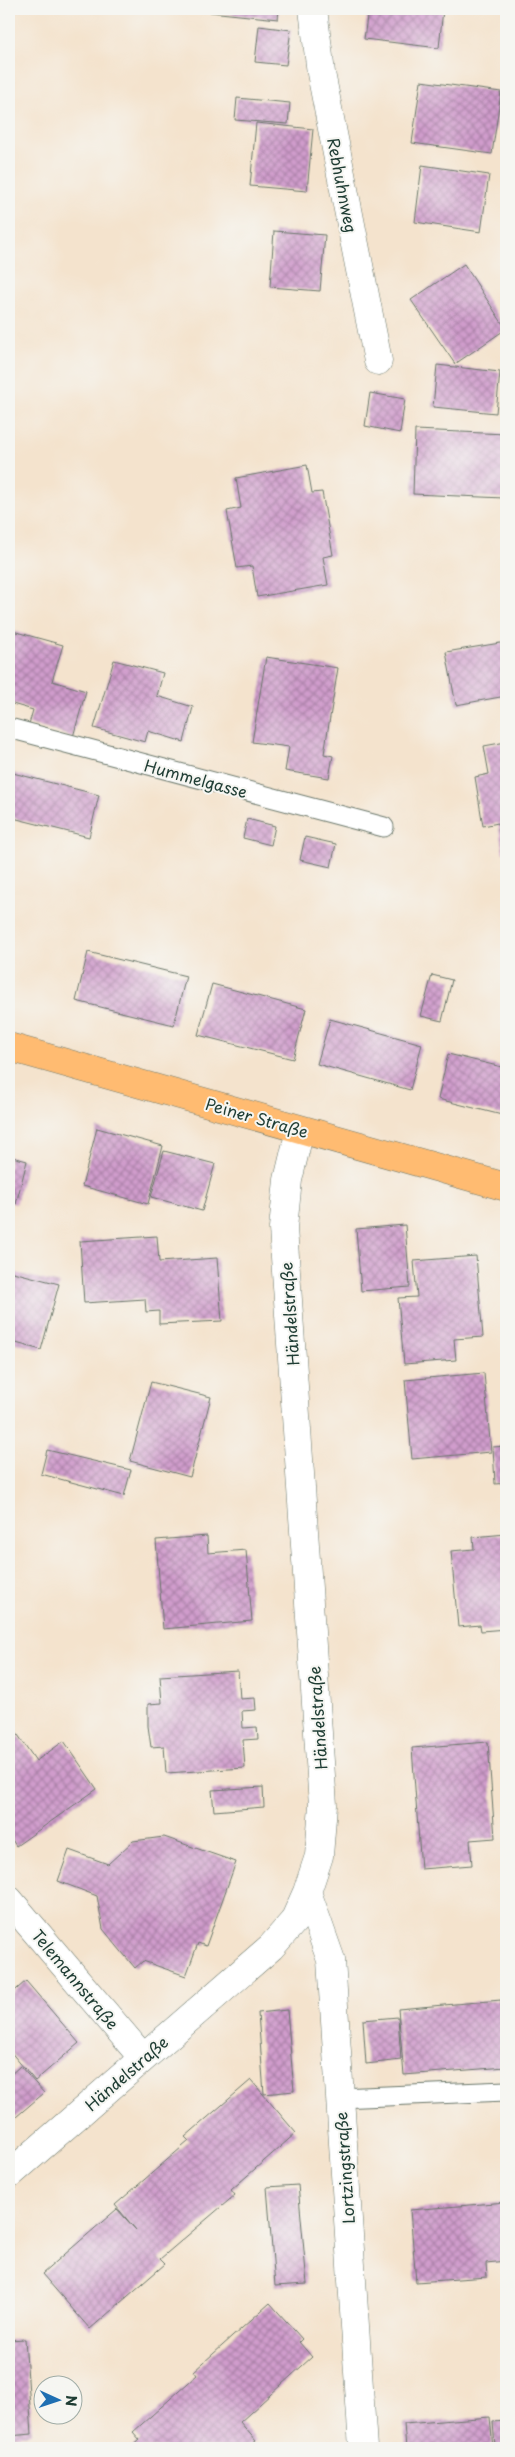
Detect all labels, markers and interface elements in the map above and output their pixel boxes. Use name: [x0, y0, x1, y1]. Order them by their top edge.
street label: Rebhuhnweg: [322, 135, 364, 235]
street label: Hummelgasse: [142, 753, 250, 803]
street label: Peiner Straße: [203, 1091, 311, 1143]
street label: Händelstraße: [273, 1261, 305, 1367]
street label: Händelstraße: [301, 1665, 333, 1771]
street label: Telemannstraße: [27, 1924, 125, 2034]
street label: Händelstraße: [79, 2030, 173, 2116]
street label: Lortzingstraße: [328, 2111, 360, 2225]
north arrow: [32, 2374, 82, 2424]
text: N: [61, 2395, 82, 2407]

